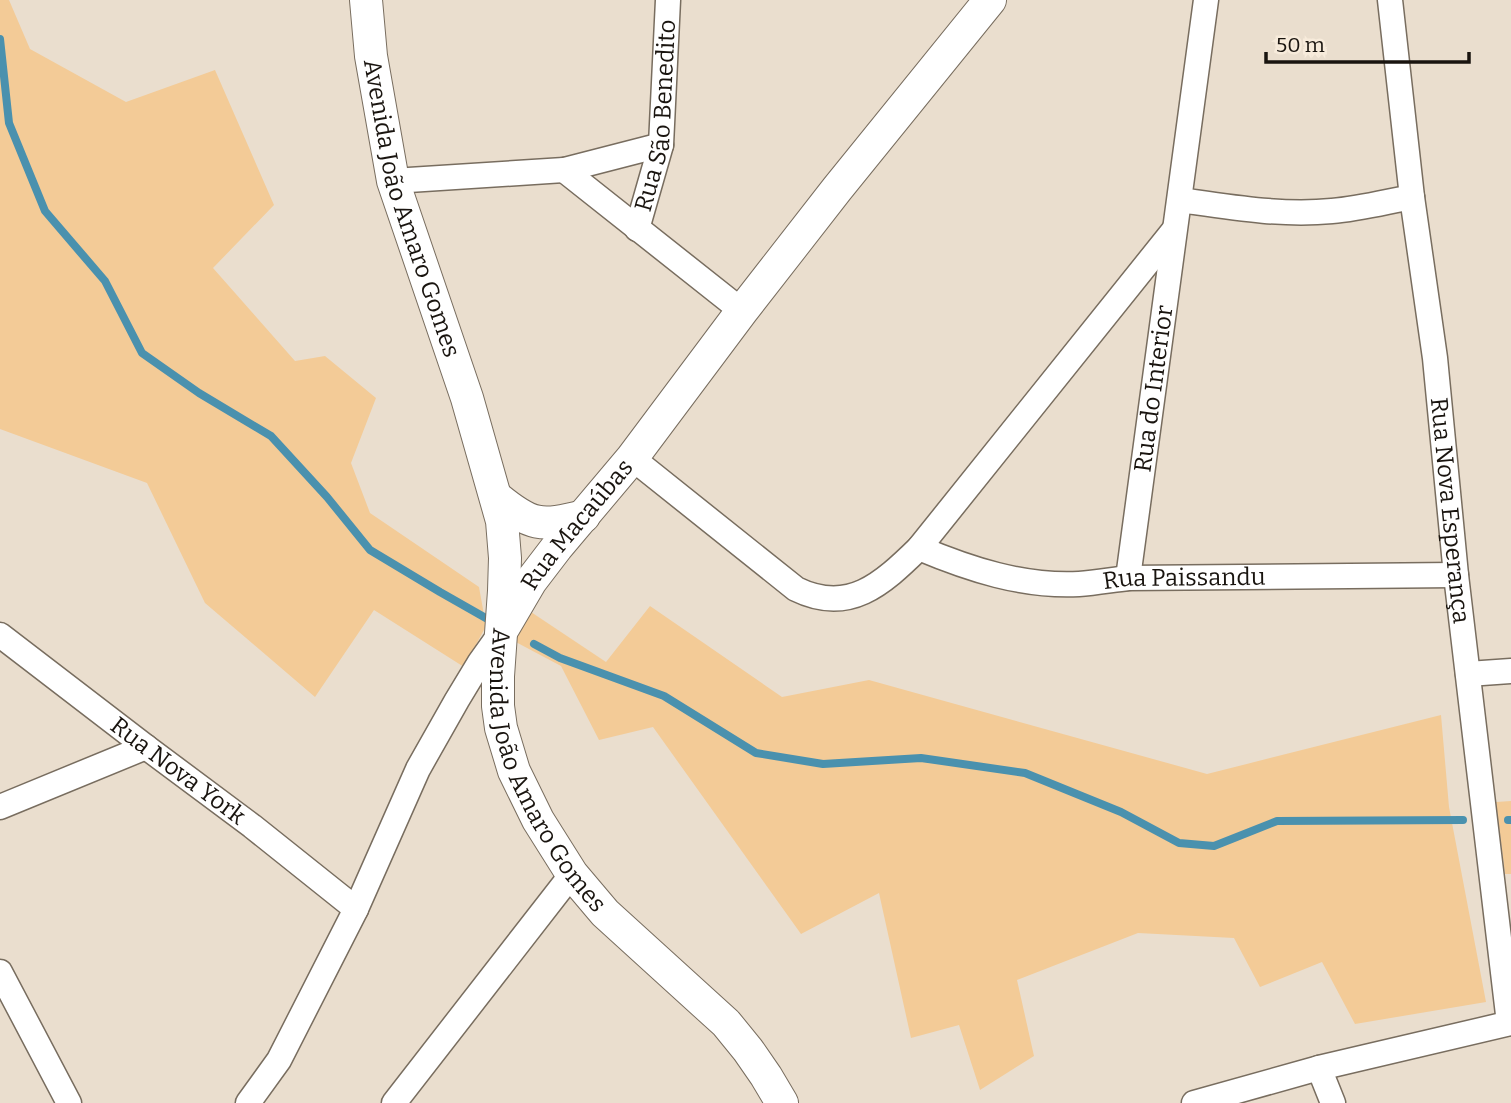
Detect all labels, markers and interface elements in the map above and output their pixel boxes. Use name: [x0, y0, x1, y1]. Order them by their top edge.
street label: Rua São Benedito: [629, 19, 681, 215]
scale bar: [1266, 21, 1469, 65]
text: 50 m: [1276, 32, 1325, 58]
street label: Avenida João Amaro Gomes: [358, 57, 466, 361]
street label: Rua do Interior: [1128, 303, 1179, 474]
street label: Rua Nova Esperança: [1425, 396, 1476, 625]
street label: Rua Macaúbas: [515, 454, 639, 595]
street label: Rua Paissandu: [1101, 563, 1266, 595]
street label: Avenida João Amaro Gomes: [484, 627, 612, 918]
street label: Rua Nova York: [105, 711, 252, 831]

